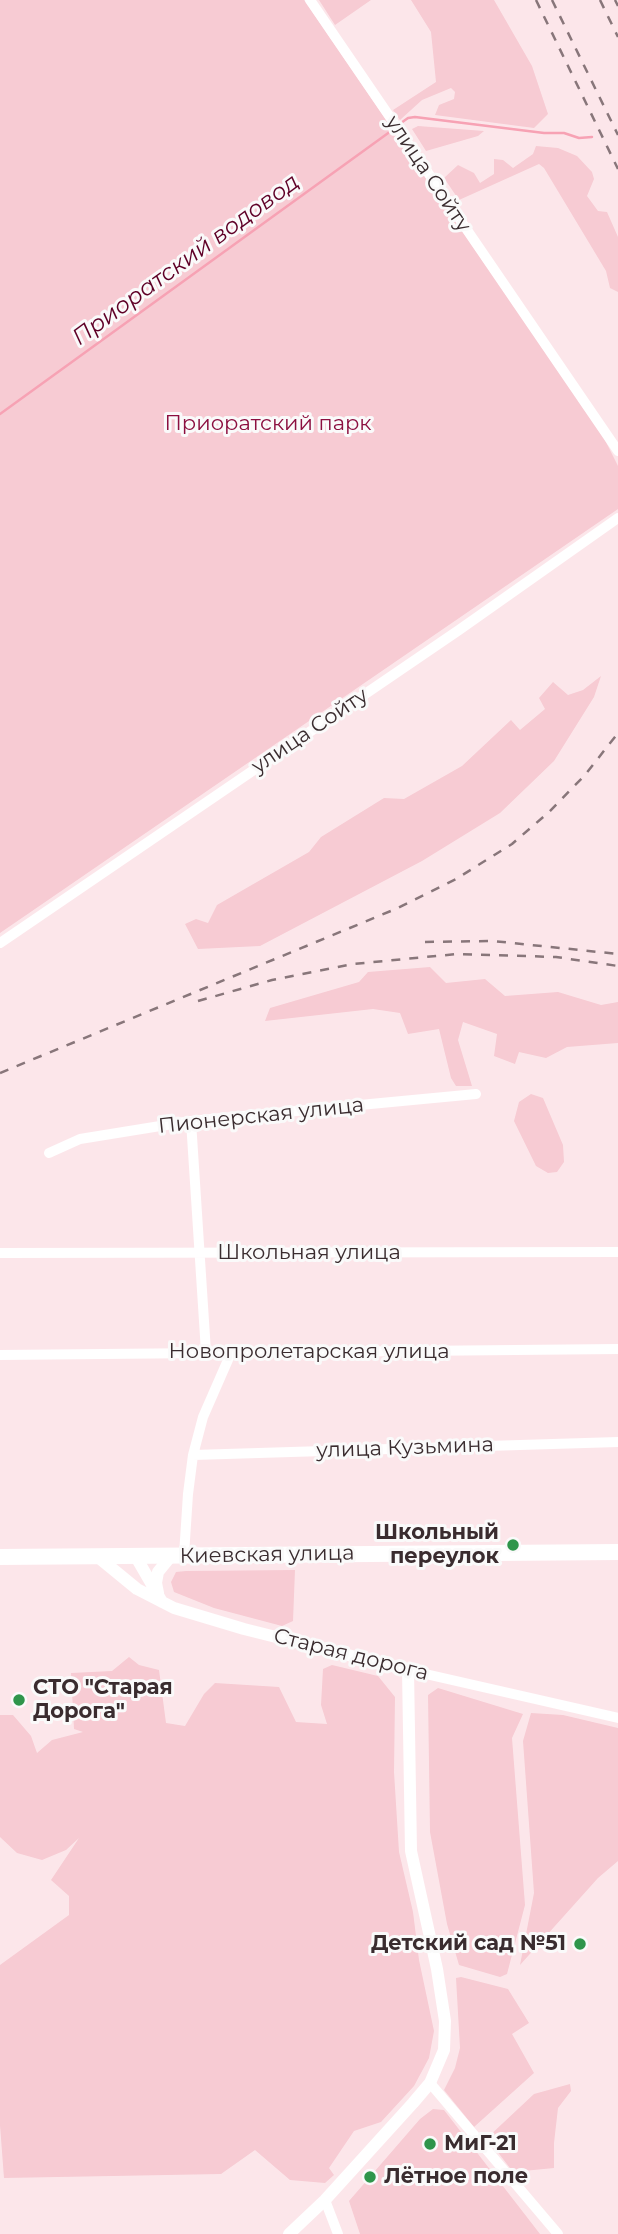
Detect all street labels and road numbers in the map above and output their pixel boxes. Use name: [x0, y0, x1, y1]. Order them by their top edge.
street label: улица Сойту: [380, 111, 476, 237]
street label: улица Сойту: [247, 683, 373, 779]
street label: Пионерская улица: [157, 1093, 365, 1139]
street label: Школьная улица: [217, 1240, 401, 1266]
street label: Новопролетарская улица: [169, 1339, 449, 1365]
street label: улица Кузьмина: [316, 1432, 494, 1464]
street label: Киевская улица: [180, 1541, 354, 1569]
street label: Старая дорога: [271, 1624, 431, 1686]

